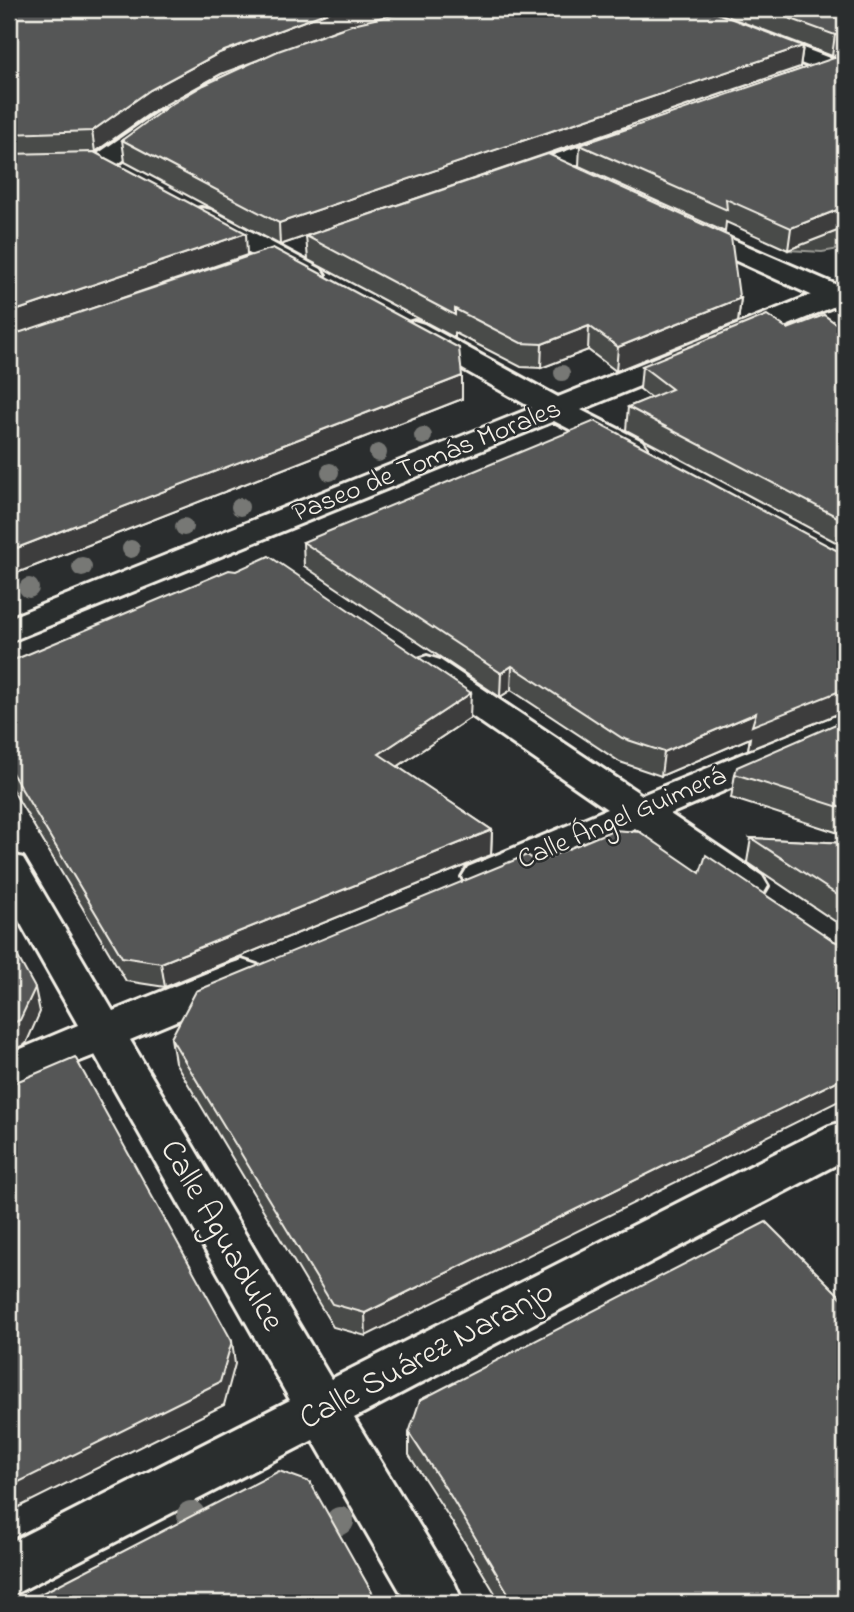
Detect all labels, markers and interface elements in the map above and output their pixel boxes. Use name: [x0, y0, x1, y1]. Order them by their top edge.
street label: Paseo de Tomás Morales: [286, 389, 568, 535]
street label: Calle Ángel Guimerá: [511, 757, 733, 881]
street label: Calle Aguadulce: [147, 1131, 295, 1341]
street label: Calle Suárez Naranjo: [291, 1269, 563, 1443]

